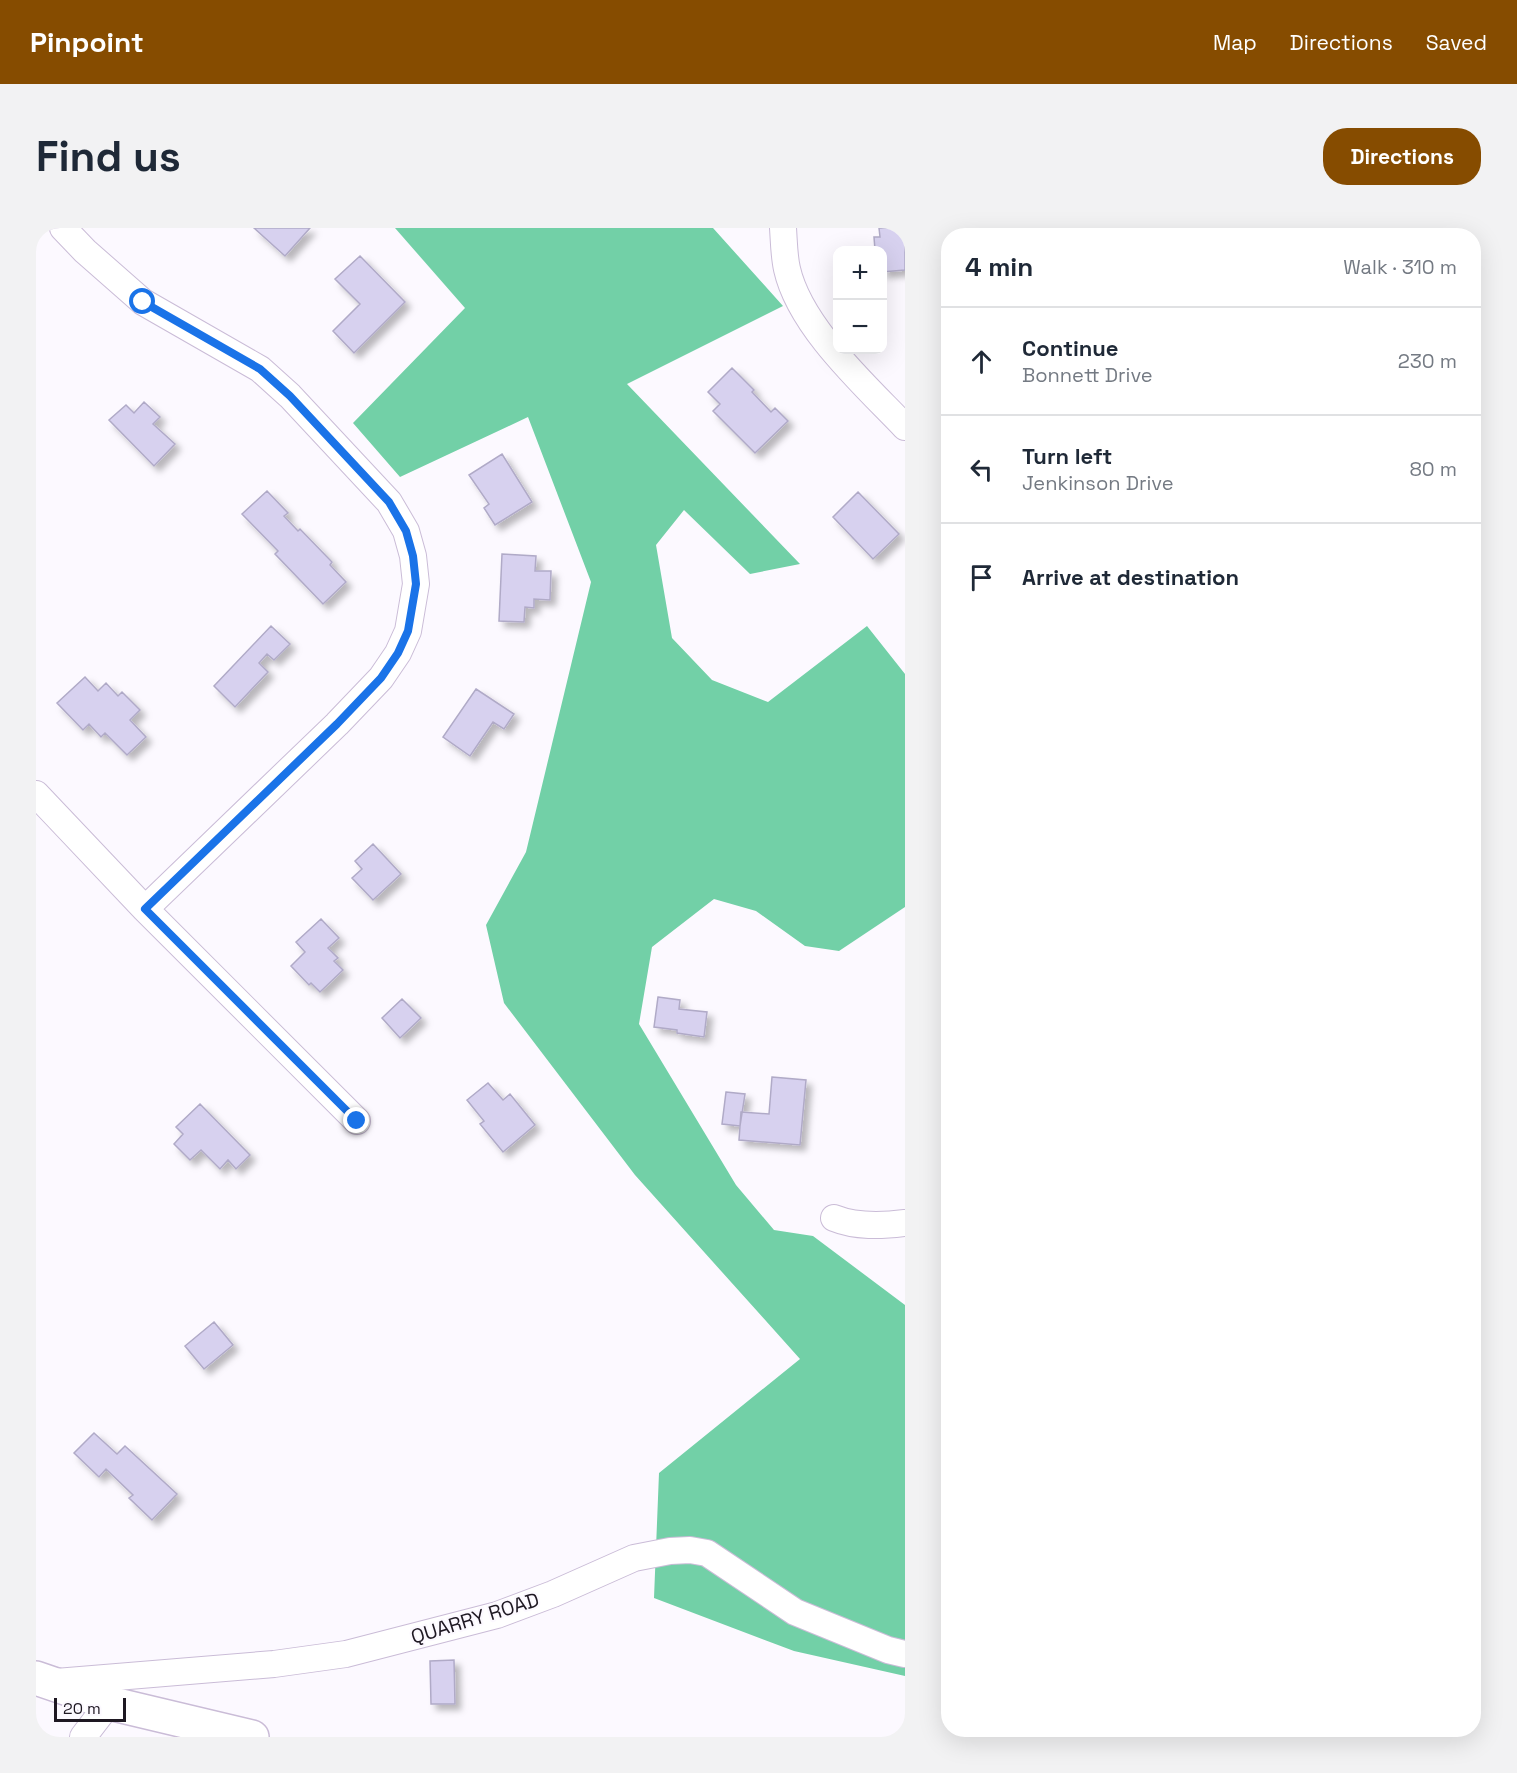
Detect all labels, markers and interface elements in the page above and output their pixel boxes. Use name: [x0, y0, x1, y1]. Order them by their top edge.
text: Pinpoint: [30, 24, 144, 60]
text: Map: [1213, 29, 1257, 56]
text: Directions: [1290, 29, 1393, 56]
text: Saved: [1426, 29, 1487, 56]
button: Directions: [1323, 128, 1481, 185]
text: Find us: [36, 130, 181, 183]
map controls: [833, 246, 887, 354]
button: +: [833, 246, 887, 300]
text: 4 min: [965, 250, 1033, 284]
text: Walk · 310 m: [1343, 254, 1457, 280]
route start: [129, 288, 155, 314]
button: −: [833, 300, 887, 354]
text: Continue: [1022, 334, 1118, 362]
icon: ahead: [965, 345, 998, 378]
text: 230 m: [1398, 348, 1457, 374]
text: Bonnett Drive: [1022, 362, 1153, 388]
text: Turn left: [1022, 442, 1112, 470]
icon: left: [965, 453, 998, 486]
text: 80 m: [1409, 456, 1457, 482]
text: Jenkinson Drive: [1022, 470, 1174, 496]
icon: arrive: [965, 561, 998, 594]
text: Arrive at destination: [1022, 563, 1239, 591]
route end: [343, 1107, 369, 1133]
street label: QUARRY ROAD: [408, 1586, 542, 1650]
scale bar: [54, 1695, 126, 1722]
text: 20 m: [63, 1698, 101, 1719]

